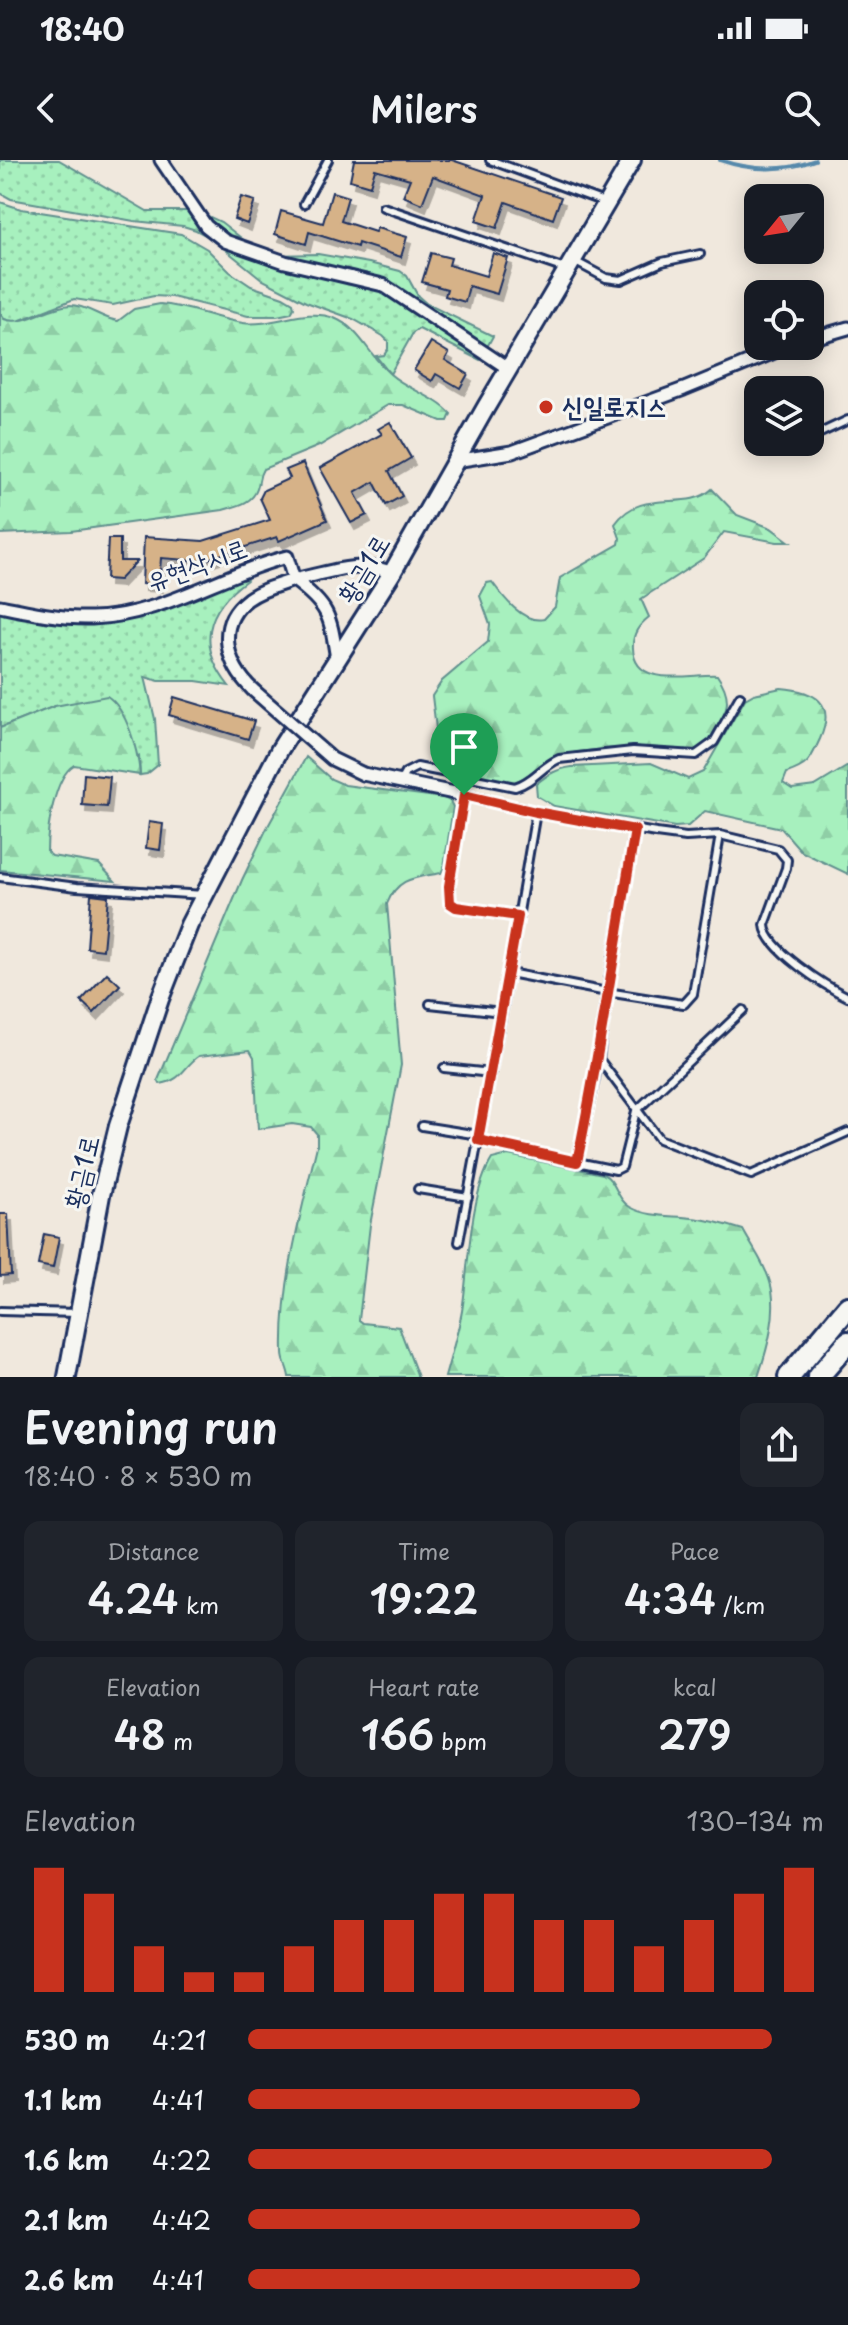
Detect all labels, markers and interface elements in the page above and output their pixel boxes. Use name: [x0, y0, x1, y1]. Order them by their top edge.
text: 18:40: [40, 6, 125, 51]
text: Milers: [370, 81, 478, 135]
icon: back: [24, 86, 68, 130]
icon: search: [780, 86, 824, 130]
north arrow: [744, 184, 824, 264]
map controls: [744, 184, 824, 456]
button: locate: [744, 280, 824, 360]
button: layers: [744, 376, 824, 456]
place label: 신일로지스: [562, 386, 667, 425]
marker: 신일로지스: [537, 398, 555, 416]
street label: 황금1로: [327, 526, 399, 610]
street label: 유현삭시로: [141, 527, 252, 600]
pin: [430, 713, 498, 795]
icon: arrive: [442, 725, 486, 769]
street label: 황금1로: [53, 1131, 108, 1212]
text: Evening run: [24, 1393, 278, 1459]
button: share: [740, 1403, 824, 1487]
text: 18:40 · 8 × 530 m: [24, 1456, 252, 1495]
text: Distance: [107, 1534, 199, 1567]
text: Time: [398, 1534, 450, 1567]
text: Pace: [670, 1534, 719, 1567]
text: 4.24: [88, 1567, 179, 1628]
text: 19:22: [370, 1567, 478, 1628]
text: 4:34: [624, 1567, 716, 1628]
text: km: [179, 1588, 219, 1621]
text: /km: [716, 1588, 765, 1621]
text: Elevation: [106, 1670, 201, 1703]
text: Heart rate: [368, 1670, 480, 1703]
text: kcal: [673, 1670, 717, 1703]
text: 48: [114, 1703, 166, 1764]
text: 166: [361, 1703, 434, 1764]
text: 279: [658, 1703, 732, 1764]
text: m: [166, 1724, 193, 1757]
text: bpm: [434, 1724, 487, 1757]
text: Elevation: [24, 1801, 136, 1840]
text: 130–134 m: [686, 1801, 824, 1840]
text: 530 m: [24, 2020, 110, 2059]
text: 4:21: [152, 2020, 207, 2059]
text: 1.1 km: [24, 2080, 102, 2119]
text: 4:41: [152, 2080, 204, 2119]
text: 1.6 km: [24, 2140, 109, 2179]
text: 4:22: [152, 2140, 212, 2179]
text: 2.1 km: [24, 2200, 108, 2239]
text: 4:42: [152, 2200, 211, 2239]
text: 2.6 km: [24, 2260, 114, 2299]
text: 4:41: [152, 2260, 204, 2299]

